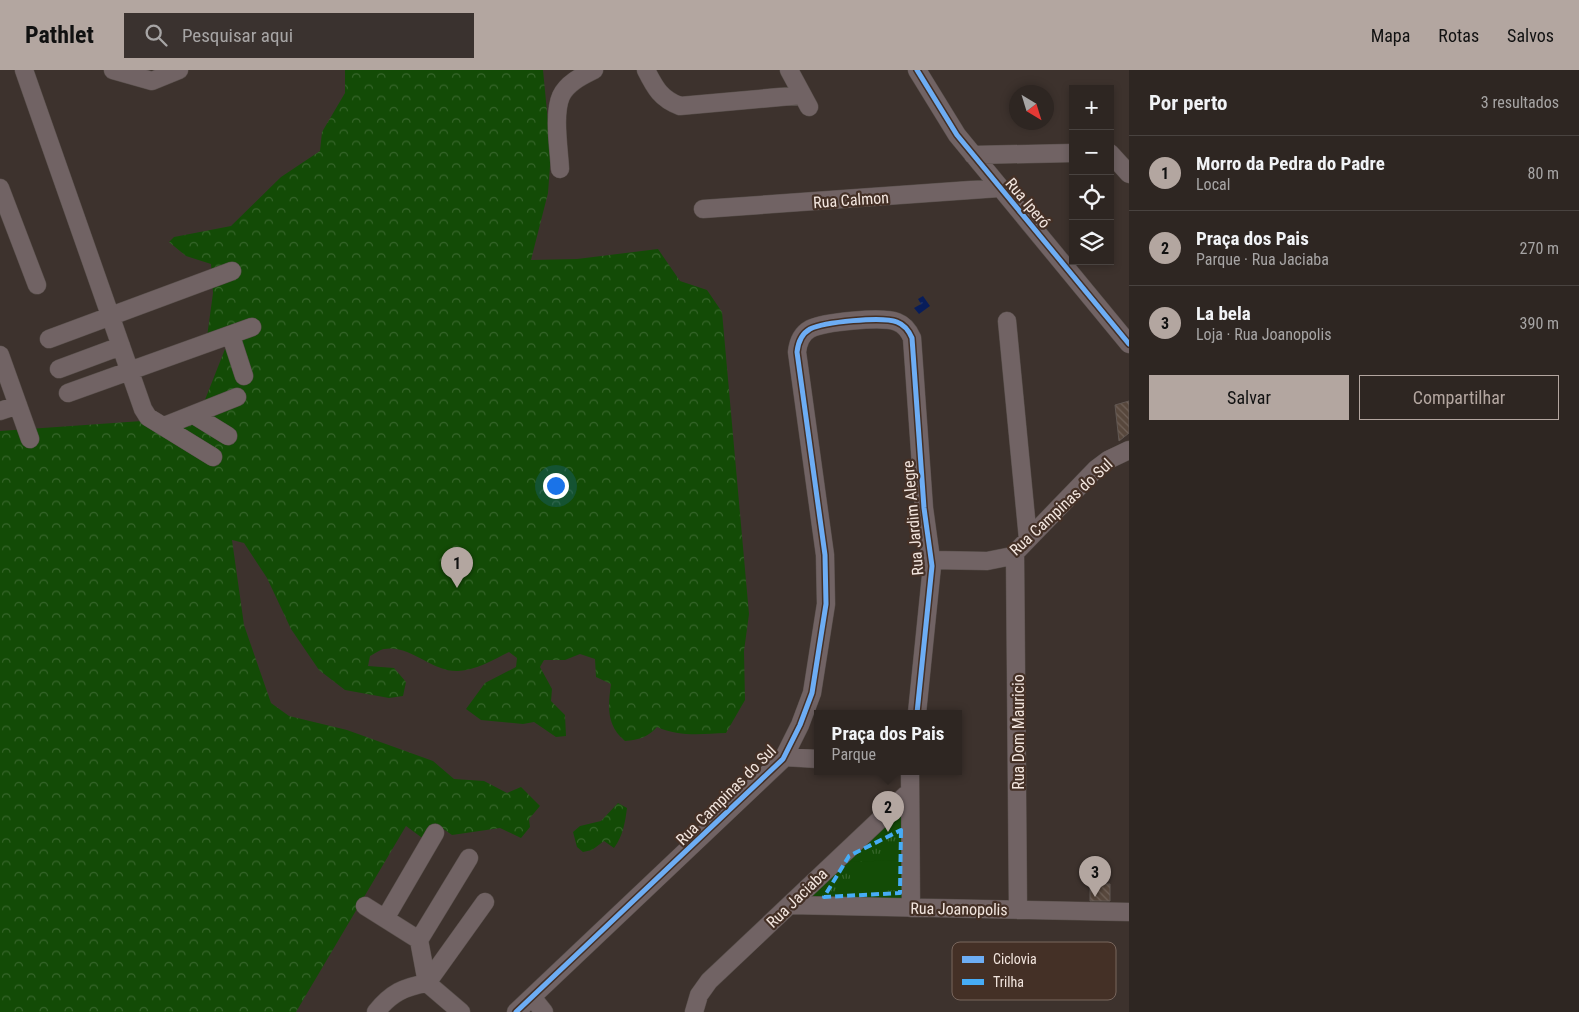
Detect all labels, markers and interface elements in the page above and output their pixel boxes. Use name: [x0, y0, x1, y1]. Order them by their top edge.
search box: [124, 13, 474, 58]
text: Pathlet: [25, 21, 94, 49]
icon: search: [142, 21, 170, 49]
text: Pesquisar aqui: [182, 24, 293, 47]
text: Mapa: [1371, 25, 1410, 46]
text: Rotas: [1438, 25, 1479, 46]
text: Salvos: [1507, 25, 1554, 46]
north arrow: [1009, 85, 1054, 130]
map controls: [1069, 85, 1114, 265]
button: +: [1069, 85, 1114, 130]
text: Por perto: [1149, 91, 1228, 115]
text: 3 resultados: [1481, 93, 1559, 112]
button: −: [1069, 130, 1114, 175]
text: Morro da Pedra do Padre: [1196, 152, 1385, 175]
text: 1: [1161, 164, 1169, 183]
text: 80 m: [1527, 164, 1559, 183]
street label: Rua Iperó: [1002, 174, 1054, 232]
button: locate: [1069, 175, 1114, 220]
text: Local: [1196, 175, 1230, 194]
street label: Rua Calmon: [813, 188, 889, 212]
button: layers: [1069, 220, 1114, 265]
text: Praça dos Pais: [1196, 227, 1309, 250]
text: 2: [1161, 239, 1169, 258]
text: 270 m: [1520, 239, 1559, 258]
text: Parque · Rua Jaciaba: [1196, 250, 1329, 269]
text: La bela: [1196, 302, 1251, 325]
text: 3: [1161, 314, 1169, 333]
text: 390 m: [1520, 314, 1559, 333]
text: Loja · Rua Joanopolis: [1196, 325, 1331, 344]
button: Salvar: [1149, 375, 1349, 420]
button: Compartilhar: [1359, 375, 1559, 420]
street label: Rua Campinas do Sul: [1006, 454, 1116, 560]
street label: Rua Jardim Alegre: [899, 460, 927, 576]
your location: [543, 473, 569, 499]
pin: 1: [441, 547, 473, 588]
street label: Rua Dom Mauricio: [1009, 674, 1028, 790]
popup: [814, 710, 962, 775]
text: Praça dos Pais: [832, 722, 944, 745]
street label: Rua Campinas do Sul: [672, 741, 780, 849]
text: Parque: [832, 745, 876, 764]
pin: 2: [872, 791, 904, 832]
pin: 3: [1079, 856, 1111, 897]
street label: Rua Jaciaba: [763, 864, 831, 932]
street label: Rua Joanopolis: [910, 899, 1008, 919]
legend: [952, 942, 1116, 1000]
text: Ciclovia: [993, 951, 1037, 967]
text: Trilha: [993, 974, 1024, 990]

